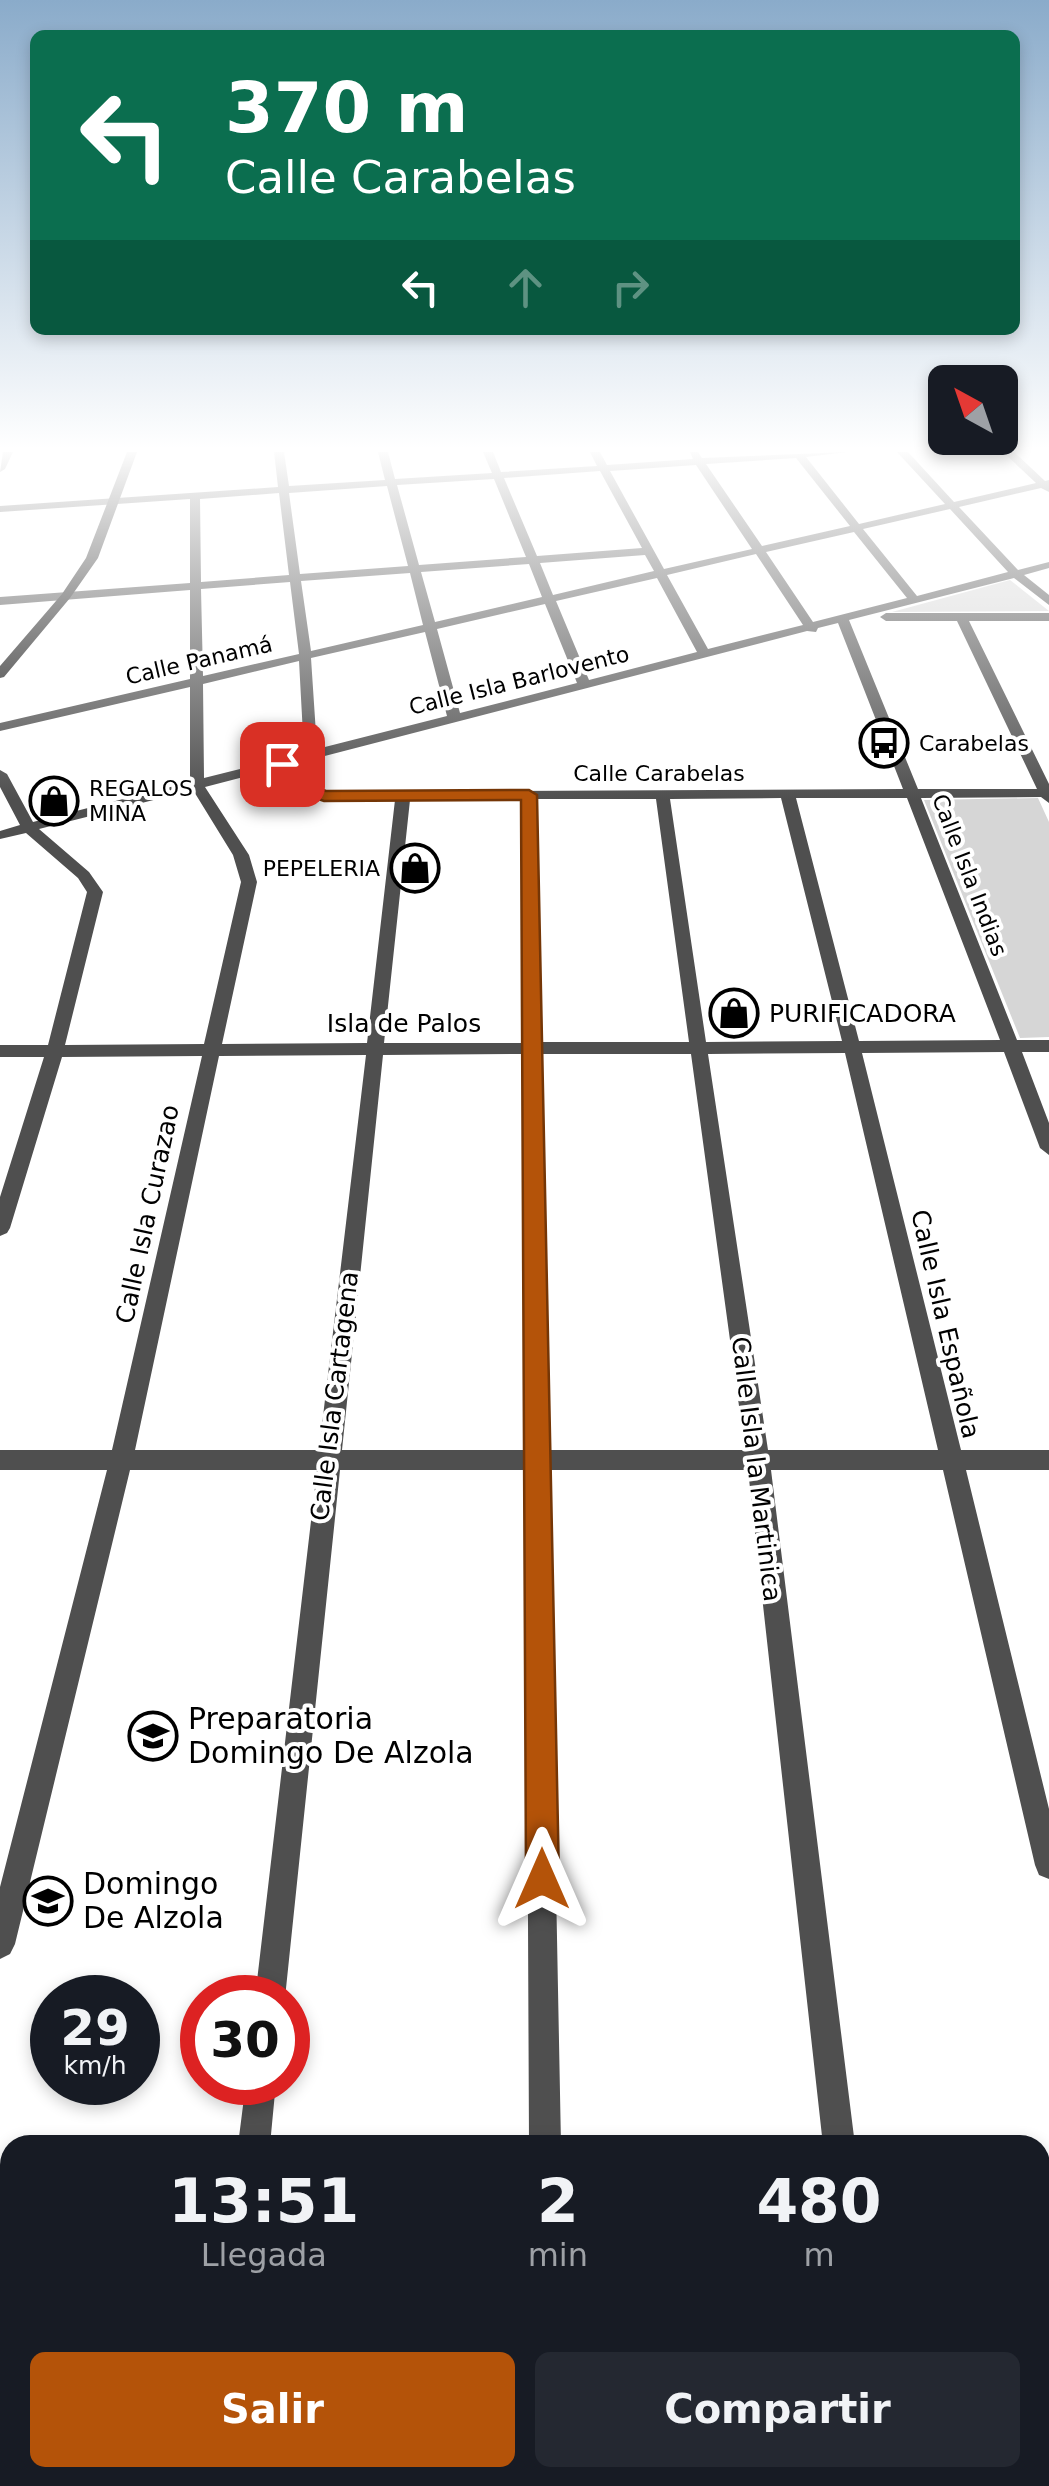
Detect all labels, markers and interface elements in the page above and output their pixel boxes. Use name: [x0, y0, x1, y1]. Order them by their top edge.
text: 370 m: [225, 67, 468, 149]
icon: left: [60, 70, 190, 200]
text: Calle Carabelas: [225, 151, 576, 204]
icon: left: [393, 260, 448, 315]
icon: ahead: [498, 260, 553, 315]
icon: right: [603, 260, 658, 315]
north arrow: [928, 365, 1018, 455]
map controls: [928, 365, 1018, 455]
street label: Calle Panamá: [123, 631, 275, 690]
street label: Calle Isla Barlovento: [406, 641, 632, 720]
bus stop icon: Carabelas: [858, 717, 910, 769]
pin: [240, 722, 325, 807]
place label: Carabelas: [919, 731, 1029, 756]
icon: arrive: [255, 737, 310, 792]
street label: Calle Carabelas: [573, 761, 745, 786]
shop icon: REGALOS MINA: [28, 775, 80, 827]
place label: REGALOS MINA: [89, 776, 193, 826]
street label: Calle Isla Indias: [927, 791, 1012, 960]
shop icon: PEPELERIA: [389, 842, 441, 894]
place label: PEPELERIA: [263, 856, 380, 881]
shop icon: PURIFICADORA: [708, 987, 760, 1039]
place label: PURIFICADORA: [769, 999, 956, 1028]
street label: Isla de Palos: [327, 1009, 481, 1038]
street label: Calle Isla Curazao: [110, 1102, 185, 1326]
street label: Calle Isla Española: [905, 1207, 986, 1441]
street label: Calle Isla Cartagena: [305, 1270, 364, 1522]
street label: Calle Isla la Martinica: [726, 1335, 787, 1603]
place label: Preparatoria Domingo De Alzola: [188, 1701, 474, 1770]
school or university icon: Preparatoria Domingo De Alzola: [127, 1710, 179, 1762]
position arrow: [490, 1827, 594, 1931]
place label: Domingo De Alzola: [83, 1866, 224, 1935]
school or university icon: Domingo De Alzola: [22, 1875, 74, 1927]
speed limit sign: 30: [180, 1975, 310, 2105]
text: 29: [60, 1999, 130, 2057]
text: km/h: [63, 2051, 127, 2080]
text: 13:51: [168, 2166, 359, 2236]
text: 2: [537, 2166, 579, 2236]
text: 480: [756, 2166, 882, 2236]
text: Llegada: [201, 2236, 327, 2274]
text: min: [528, 2236, 588, 2274]
text: m: [803, 2236, 835, 2274]
button: Salir: [30, 2352, 515, 2467]
button: Compartir: [535, 2352, 1020, 2467]

